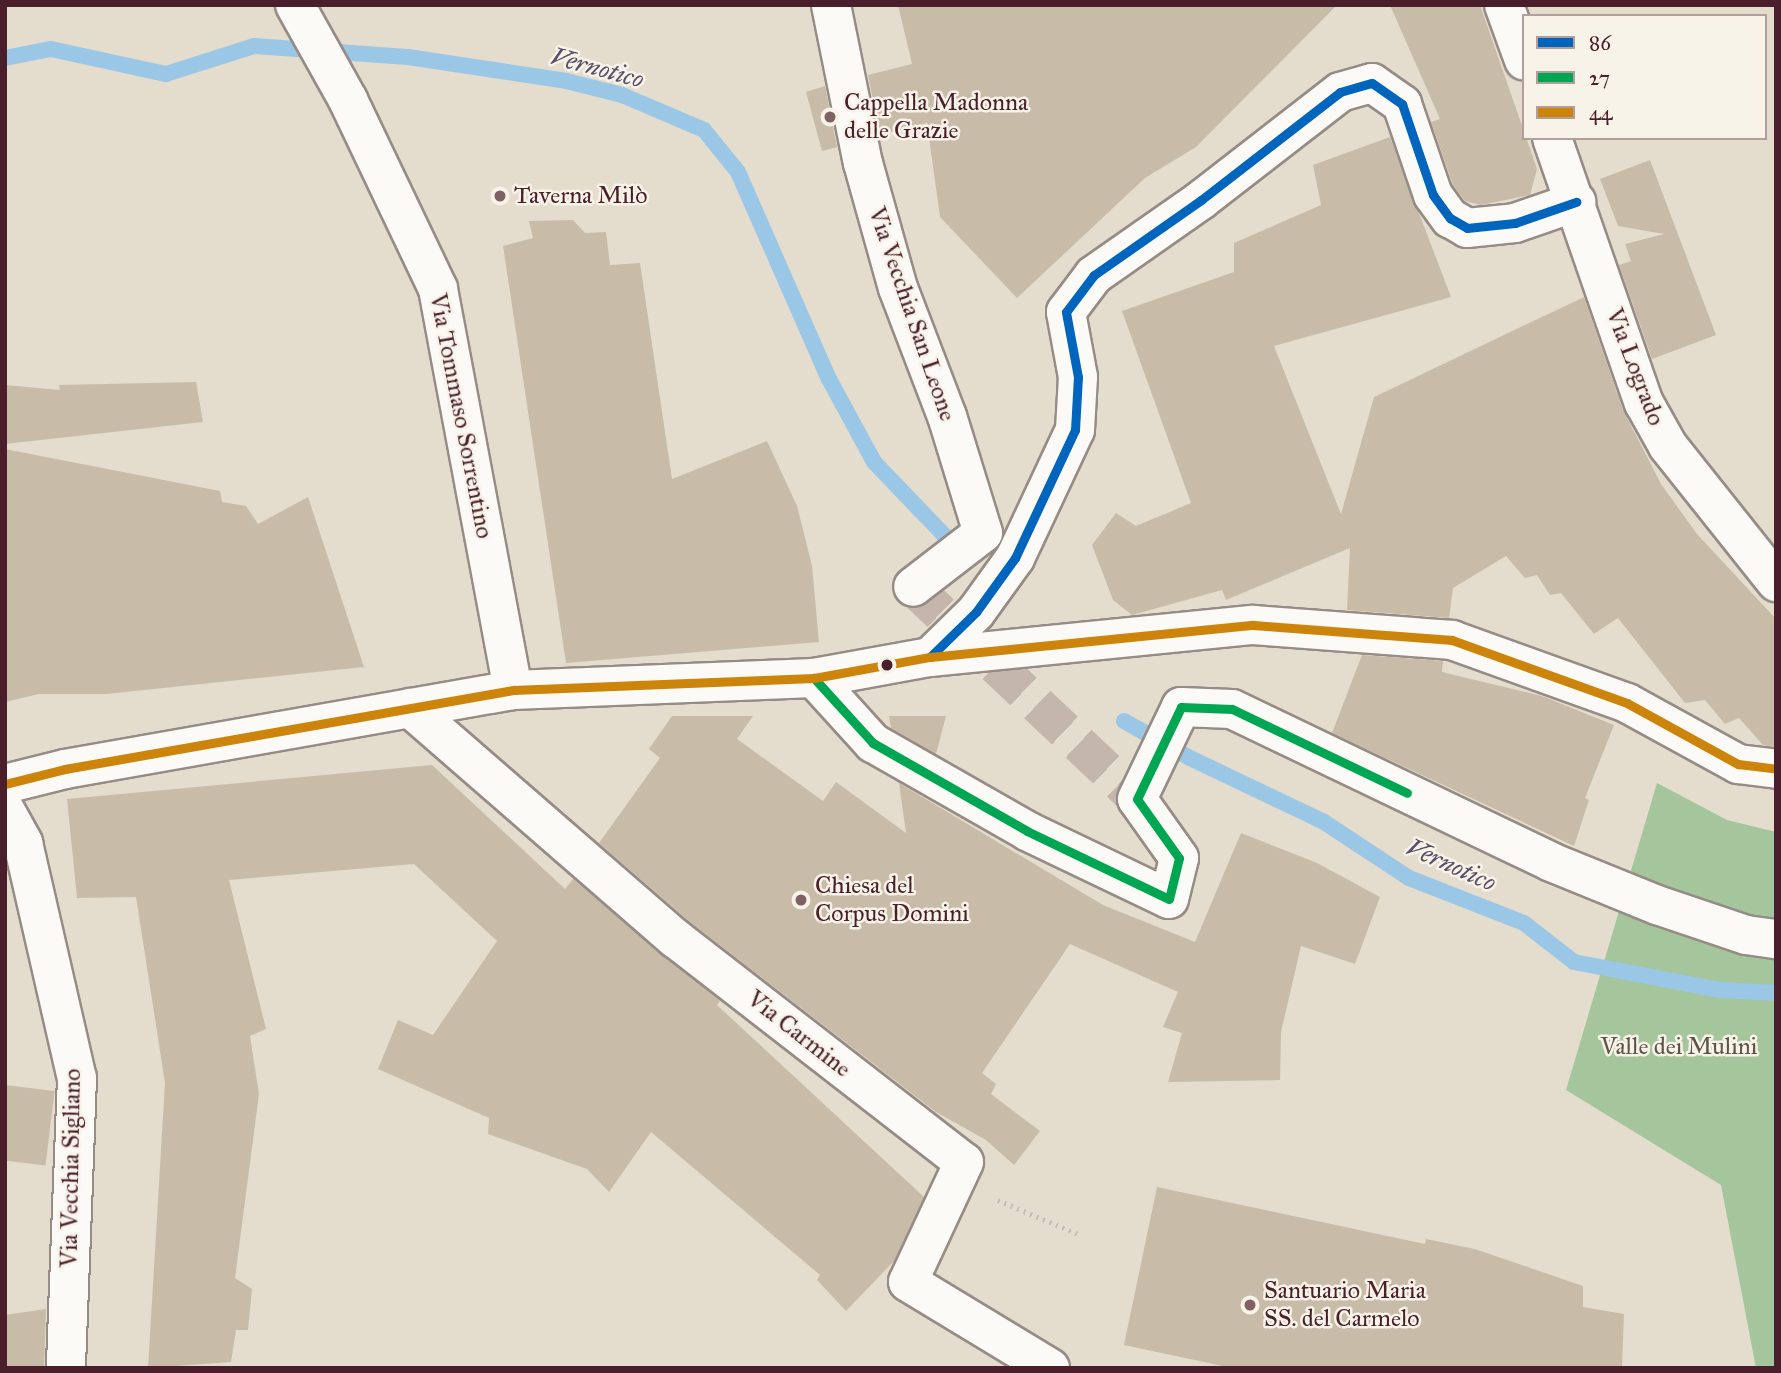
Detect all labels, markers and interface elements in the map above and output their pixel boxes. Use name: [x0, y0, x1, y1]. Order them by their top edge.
legend: [1522, 14, 1767, 140]
text: 86: [1589, 30, 1611, 56]
water label: Vernotico: [547, 41, 647, 95]
text: 27: [1589, 65, 1610, 91]
place label: Cappella Madonna delle Grazie: [844, 89, 1028, 145]
text: 44: [1589, 100, 1612, 126]
marker: Cappella Madonna delle Grazie: [822, 109, 838, 125]
place label: Taverna Milò: [514, 182, 647, 210]
marker: Taverna Milò: [492, 188, 508, 204]
street label: Via Vecchia San Leone: [862, 203, 962, 425]
street label: Via Tommaso Sorrentino: [423, 291, 499, 541]
street label: Via Logrado: [1599, 304, 1671, 430]
unlabelled marker: [880, 658, 894, 672]
water label: Vernotico: [1401, 831, 1501, 899]
place label: Chiesa del Corpus Domini: [815, 872, 969, 928]
marker: Chiesa del Corpus Domini: [793, 892, 809, 908]
street label: Via Carmine: [741, 985, 857, 1083]
park label: Valle dei Mulini: [1601, 1033, 1757, 1061]
street label: Via Vecchia Sigliano: [55, 1068, 87, 1268]
place label: Santuario Maria SS. del Carmelo: [1264, 1277, 1426, 1333]
marker: Santuario Maria SS. del Carmelo: [1242, 1297, 1258, 1313]

